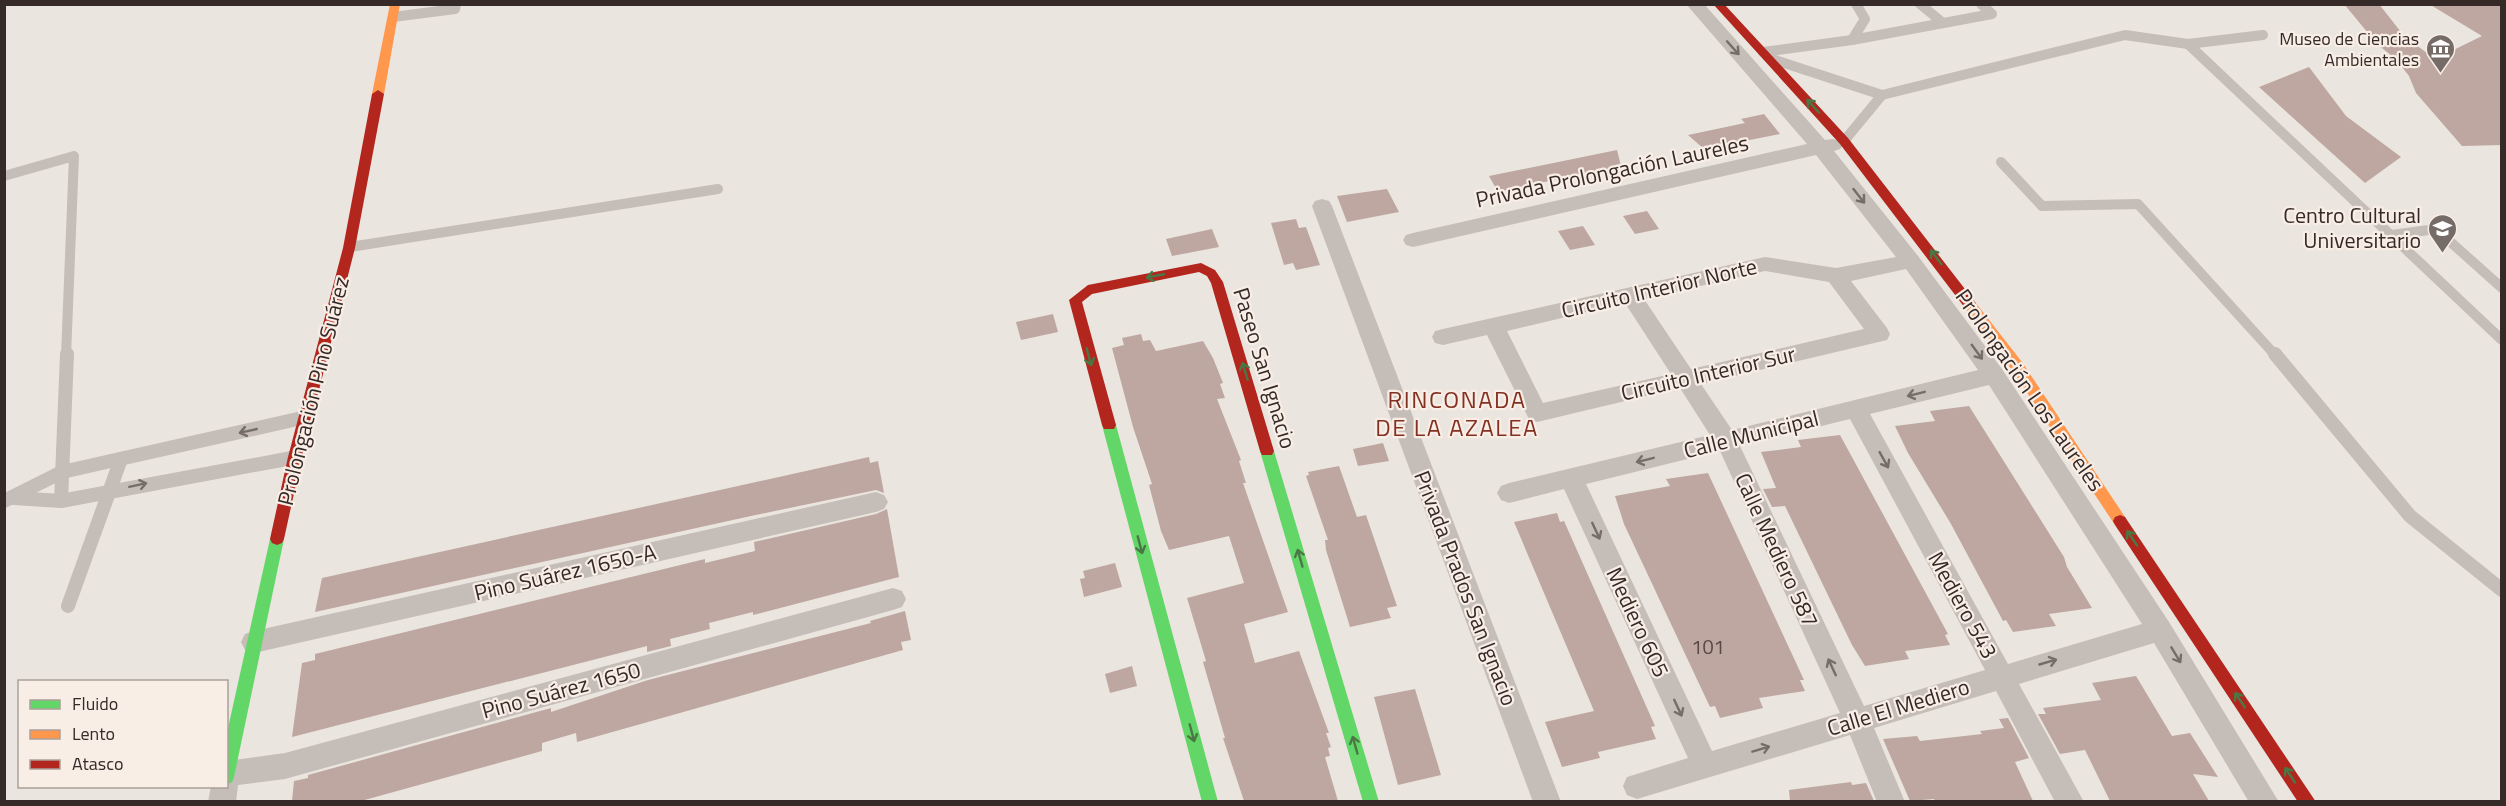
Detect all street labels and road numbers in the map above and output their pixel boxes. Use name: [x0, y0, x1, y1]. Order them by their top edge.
street label: Privada Prolongación Laureles: [1472, 125, 1752, 217]
street label: Circuito Interior Norte: [1558, 249, 1760, 327]
street label: Prolongación Pino Suárez: [268, 273, 358, 509]
street label: Prolongación Los Laureles: [1947, 282, 2113, 498]
street label: Paseo San Ignacio: [1224, 283, 1306, 453]
street label: Circuito Interior Sur: [1617, 336, 1799, 410]
street label: Calle Municipal: [1680, 401, 1822, 467]
street label: Privada Prados San Ignacio: [1405, 466, 1527, 710]
street label: Calle Mediero 587: [1726, 467, 1828, 633]
street label: Pino Suárez 1650-A: [471, 535, 659, 609]
street label: Mediero 543: [1920, 545, 2006, 665]
street label: Mediero 605: [1598, 561, 1678, 683]
street label: Pino Suárez 1650: [478, 652, 644, 728]
street label: Calle El Mediero: [1823, 669, 1973, 745]

